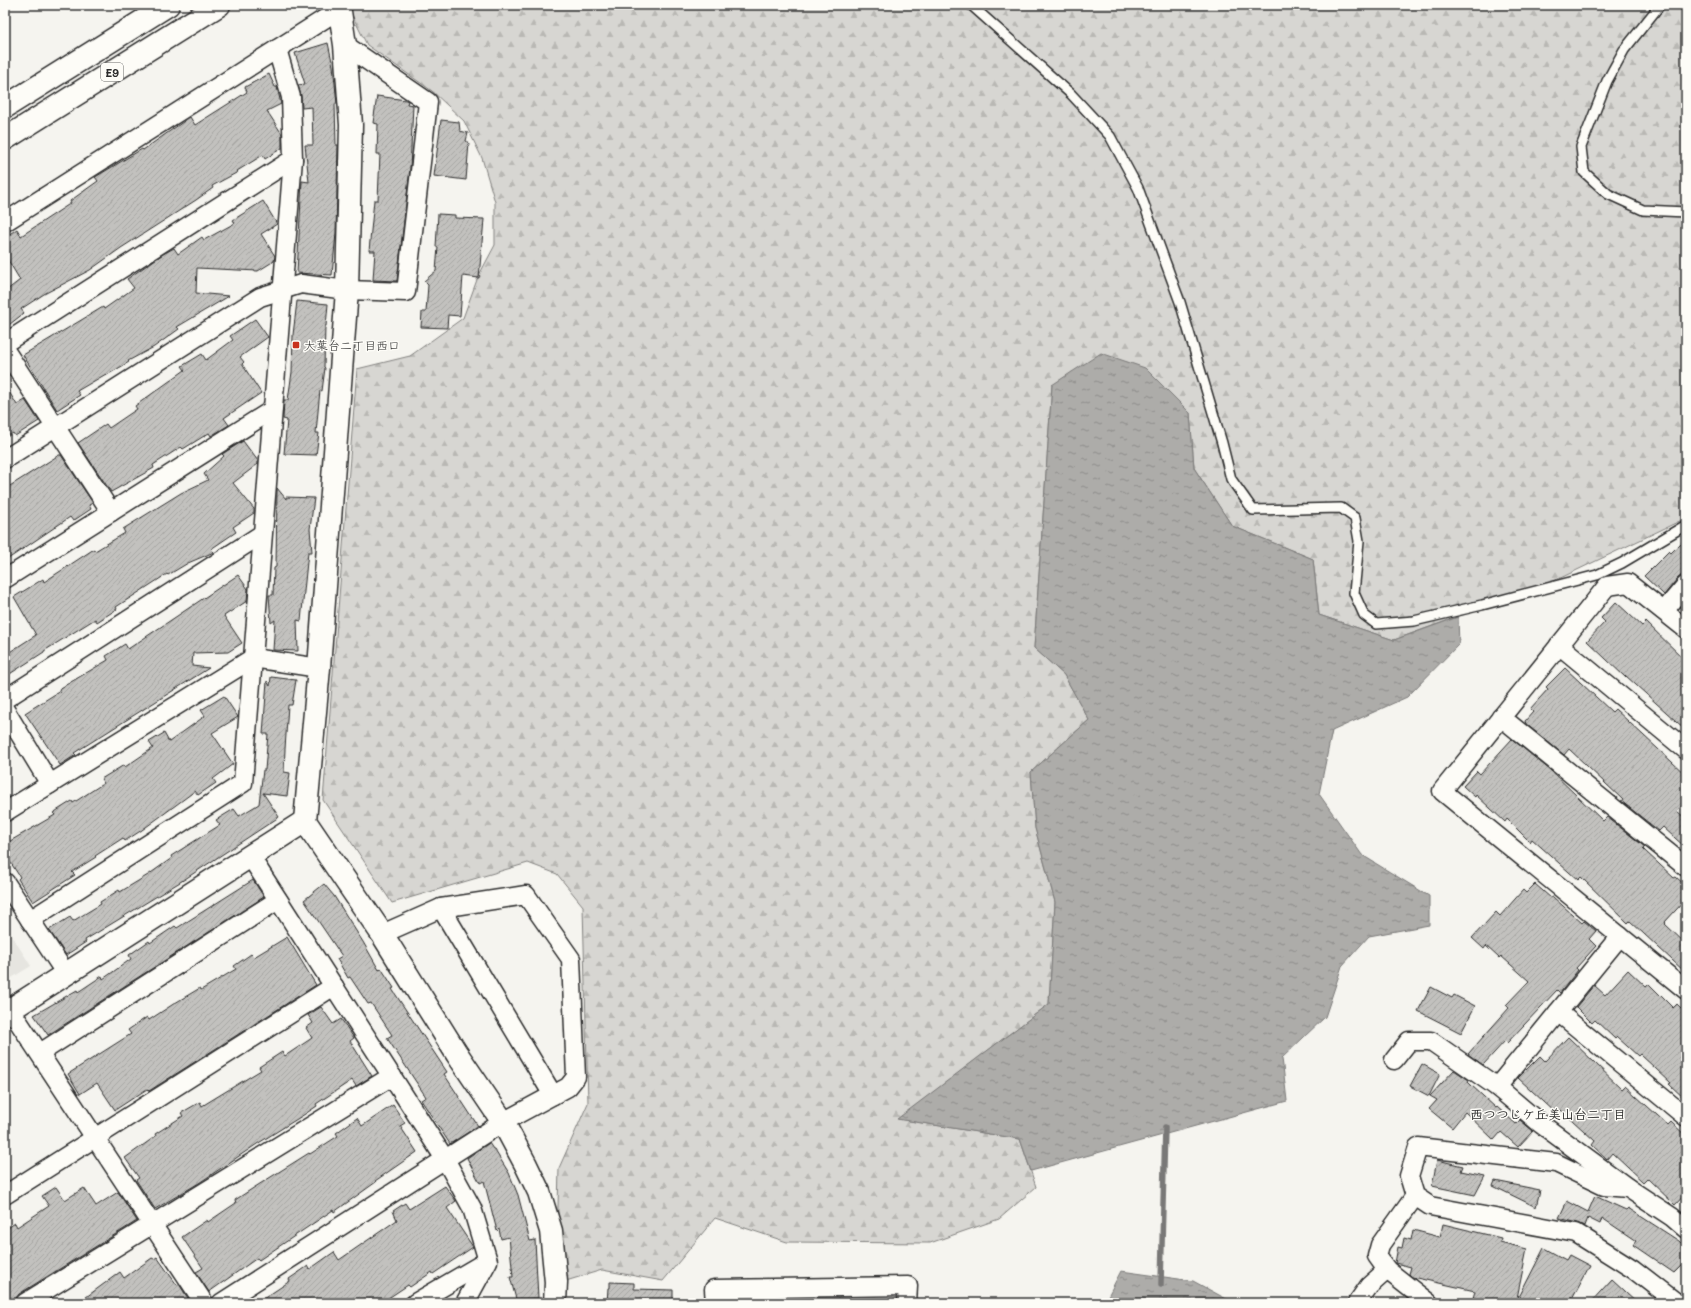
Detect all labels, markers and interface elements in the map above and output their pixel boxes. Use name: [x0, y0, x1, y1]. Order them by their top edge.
road number: E9: [101, 63, 123, 81]
place label: 大葉台二丁目西口: [304, 337, 400, 353]
marker: 大葉台二丁目西口: [291, 340, 301, 350]
district label: 西つつじケ丘美山台二丁目: [1470, 1105, 1626, 1122]

